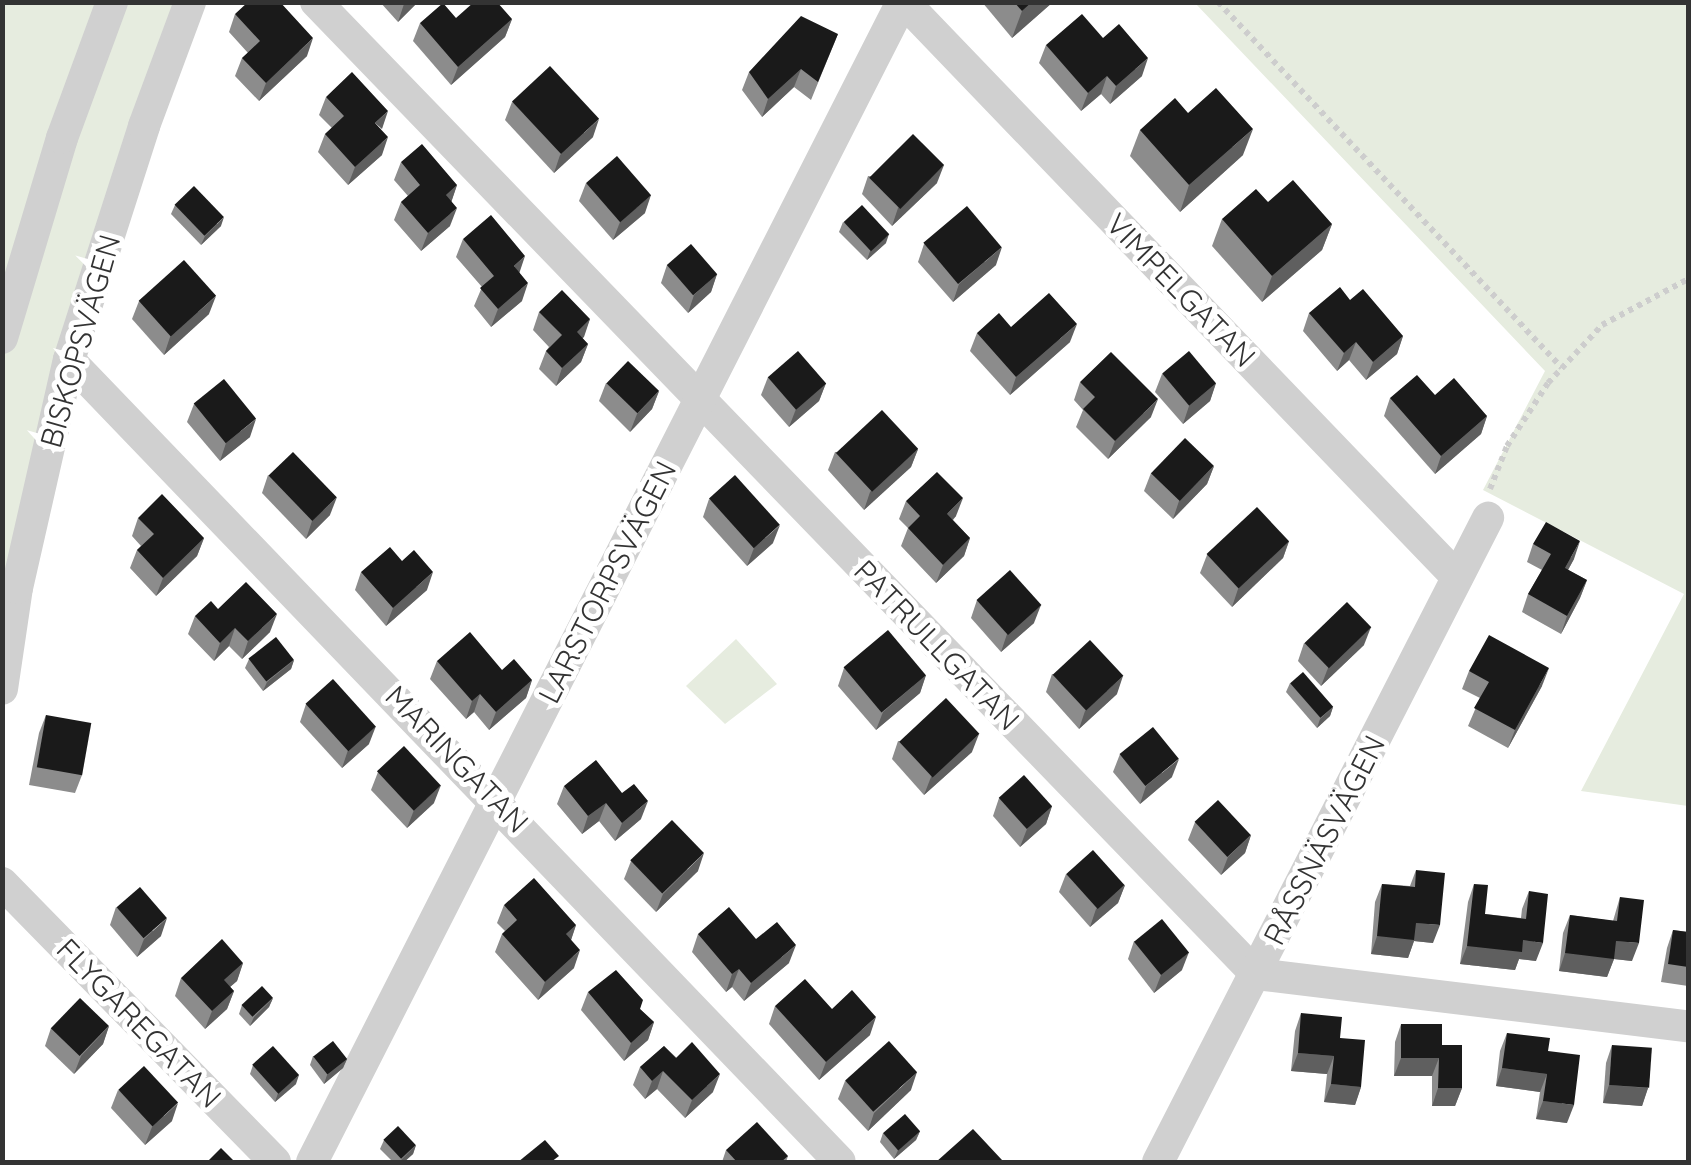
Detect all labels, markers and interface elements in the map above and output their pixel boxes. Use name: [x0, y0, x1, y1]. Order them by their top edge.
street label: VIMPELGATAN: [1099, 206, 1263, 374]
street label: BISKOPSVÄGEN: [32, 230, 128, 452]
street label: LARSTORPSVÄGEN: [530, 455, 684, 709]
street label: PATRULLGATAN: [847, 553, 1027, 737]
street label: MARINGATAN: [378, 678, 536, 840]
street label: RÅSSNÄSVÄGEN: [1256, 729, 1392, 951]
street label: FLYGAREGATAN: [49, 931, 229, 1115]

